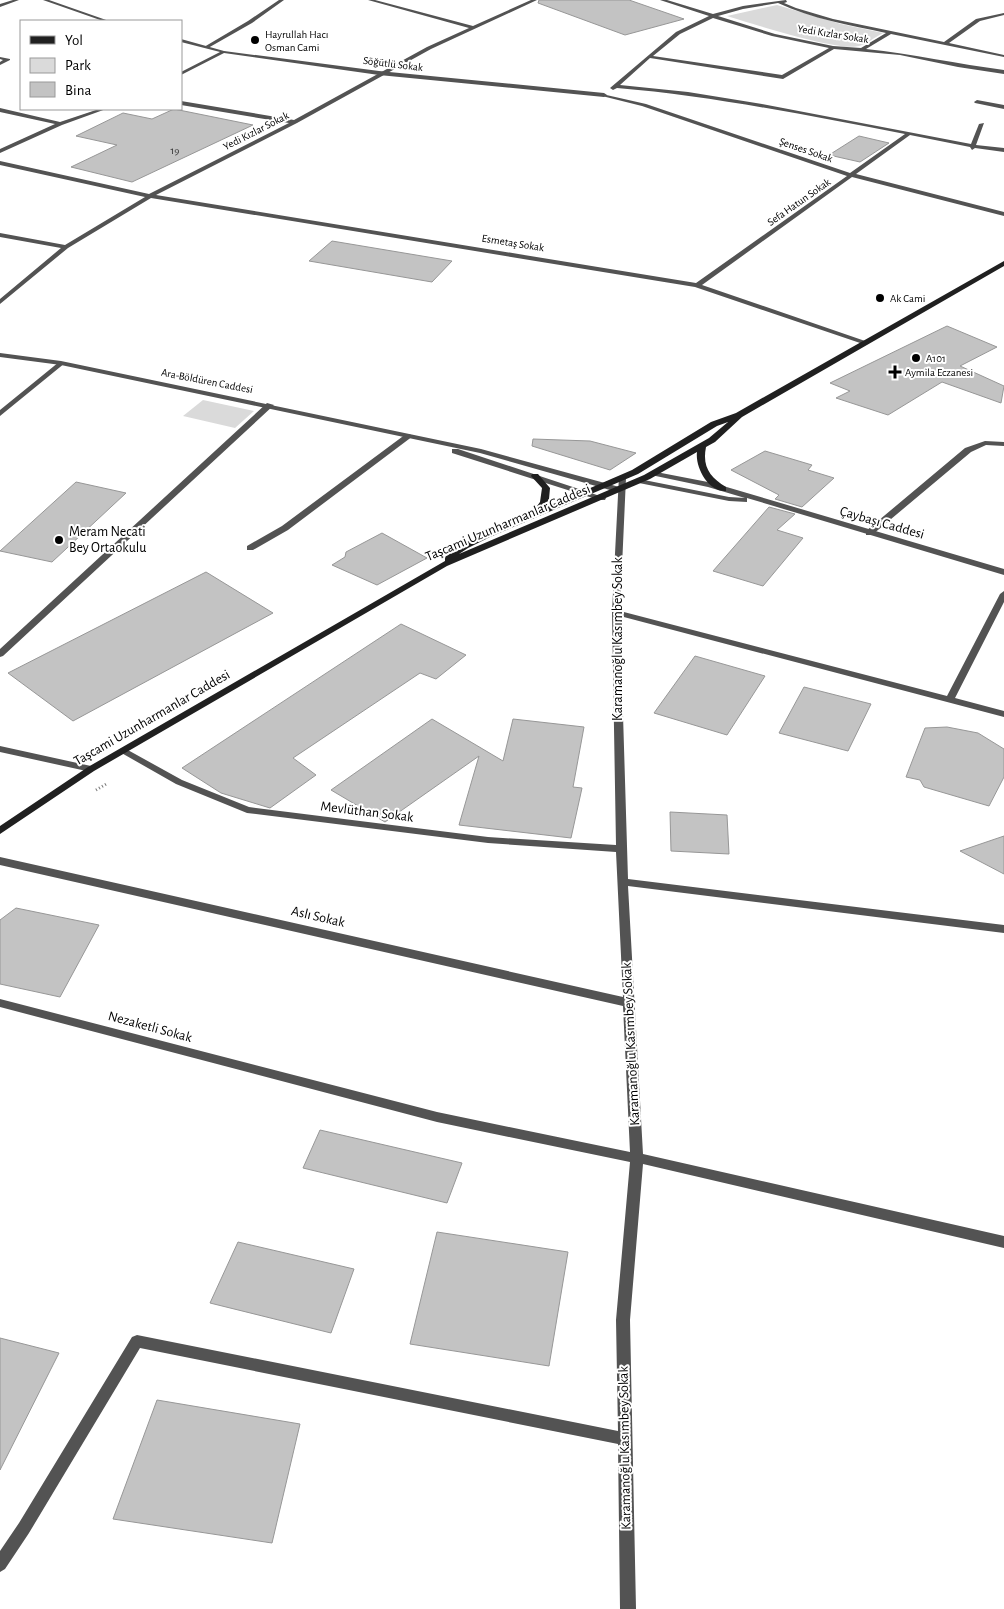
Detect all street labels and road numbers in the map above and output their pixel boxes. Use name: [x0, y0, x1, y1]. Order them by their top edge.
street label: Yedi Kızlar Sokak: [797, 23, 869, 45]
street label: Söğütlü Sokak: [362, 55, 424, 73]
street label: Yedi Kızlar Sokak: [221, 110, 291, 152]
street label: Şenses Sokak: [778, 136, 834, 164]
street label: Sefa Hatun Sokak: [765, 176, 833, 228]
street label: Esmetaş Sokak: [481, 233, 545, 253]
street label: Ara-Böldüren Caddesi: [160, 367, 254, 395]
street label: Taşcami Uzunharmanlar Caddesi: [424, 482, 592, 564]
street label: Çaybaşı Caddesi: [838, 504, 926, 542]
street label: Karamanoğlu Kasımbey Sokak: [611, 557, 625, 721]
street label: Taşcami Uzunharmanlar Caddesi: [72, 668, 232, 768]
street label: Mevlüthan Sokak: [320, 799, 415, 825]
street label: Aslı Sokak: [290, 904, 347, 930]
street label: Karamanoğlu Kasımbey Sokak: [620, 961, 642, 1126]
street label: Nezaketli Sokak: [106, 1009, 194, 1045]
street label: Karamanoğlu Kasımbey Sokak: [617, 1365, 633, 1530]

